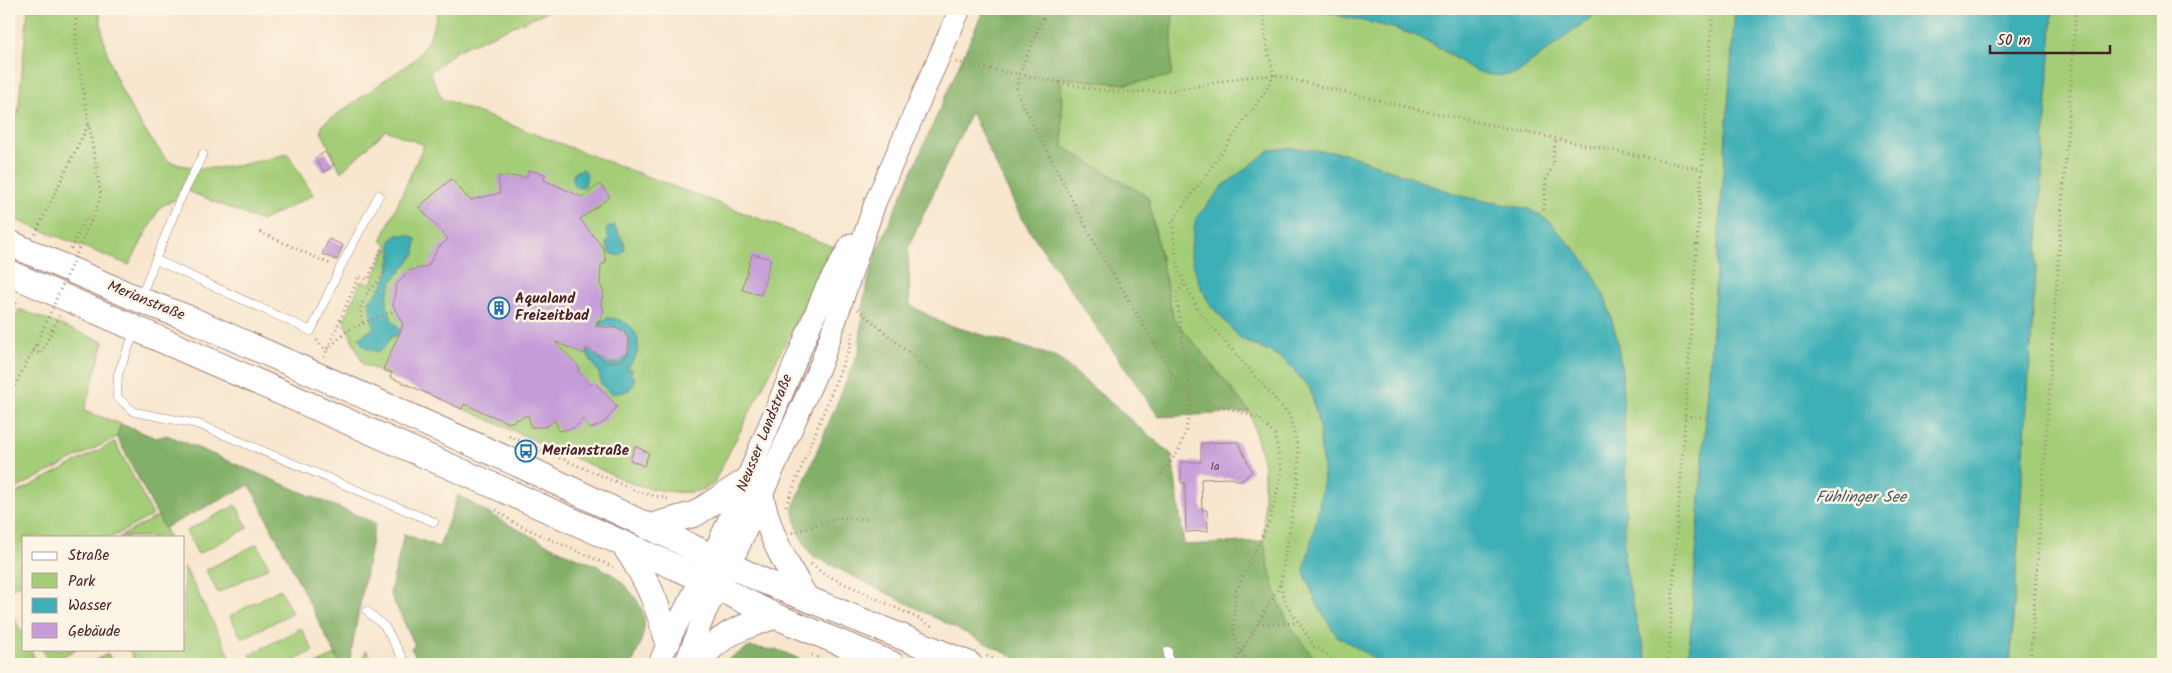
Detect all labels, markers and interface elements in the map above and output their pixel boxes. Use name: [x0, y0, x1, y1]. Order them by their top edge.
scale bar: [1990, 22, 2110, 54]
text: 50 m: [1997, 29, 2031, 53]
street label: Merianstraße: [104, 275, 189, 328]
place label: Aqualand Freizeitbad: [515, 287, 590, 328]
building icon: Aqualand Freizeitbad: [487, 296, 511, 320]
street label: Neusser Landstraße: [730, 370, 800, 495]
bus stop icon: Merianstraße: [514, 439, 538, 463]
place label: Merianstraße: [542, 439, 630, 463]
house number: 1a: [1210, 457, 1220, 476]
water label: Fühlinger See: [1816, 485, 1908, 510]
legend: [22, 536, 185, 650]
text: Straße: [68, 544, 110, 568]
text: Park: [68, 570, 96, 594]
text: Wasser: [68, 594, 112, 618]
text: Gebäude: [68, 620, 121, 644]

